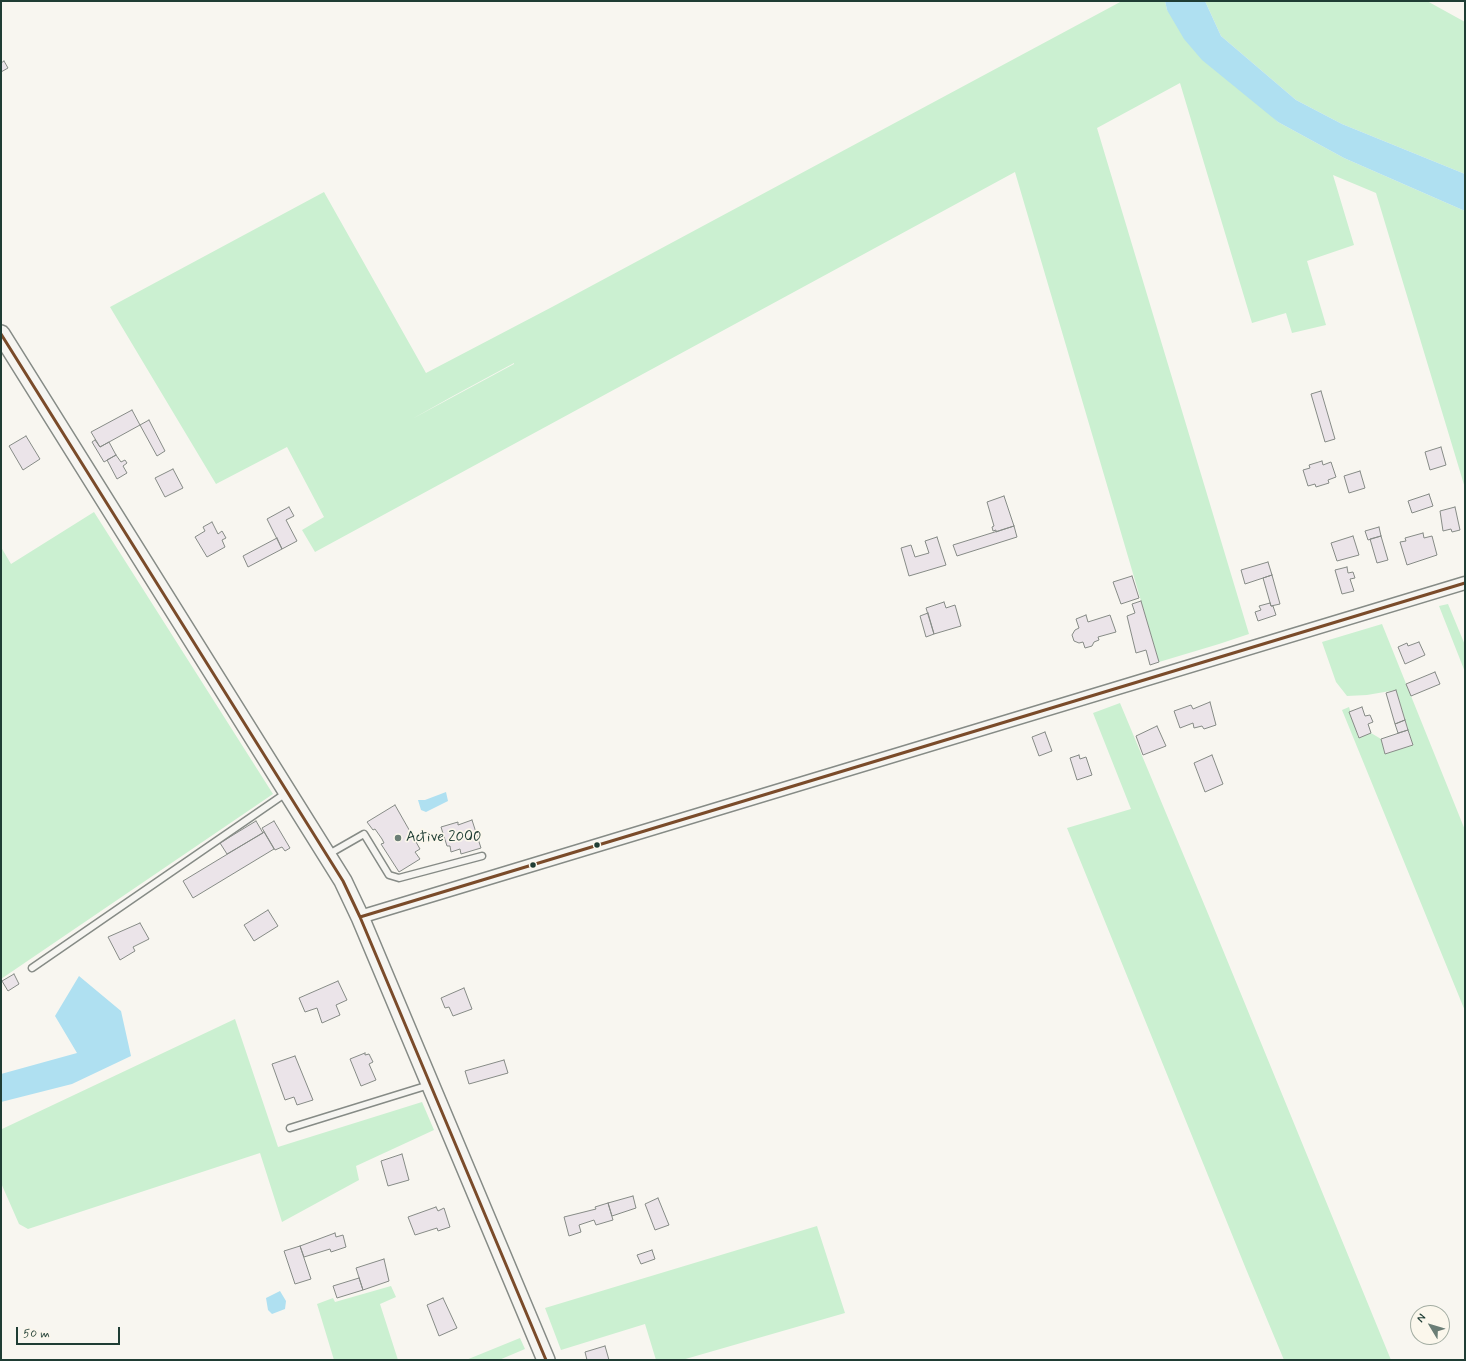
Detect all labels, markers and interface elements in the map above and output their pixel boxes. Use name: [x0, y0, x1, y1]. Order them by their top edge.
place label: Active 2000: [406, 829, 481, 847]
marker: Active 2000: [393, 833, 403, 843]
unlabelled marker: [592, 840, 602, 850]
unlabelled marker: [528, 860, 538, 870]
north arrow: [1410, 1305, 1450, 1345]
text: N: [1414, 1311, 1429, 1325]
scale bar: [18, 1319, 122, 1345]
text: 50 m: [23, 1326, 50, 1342]

